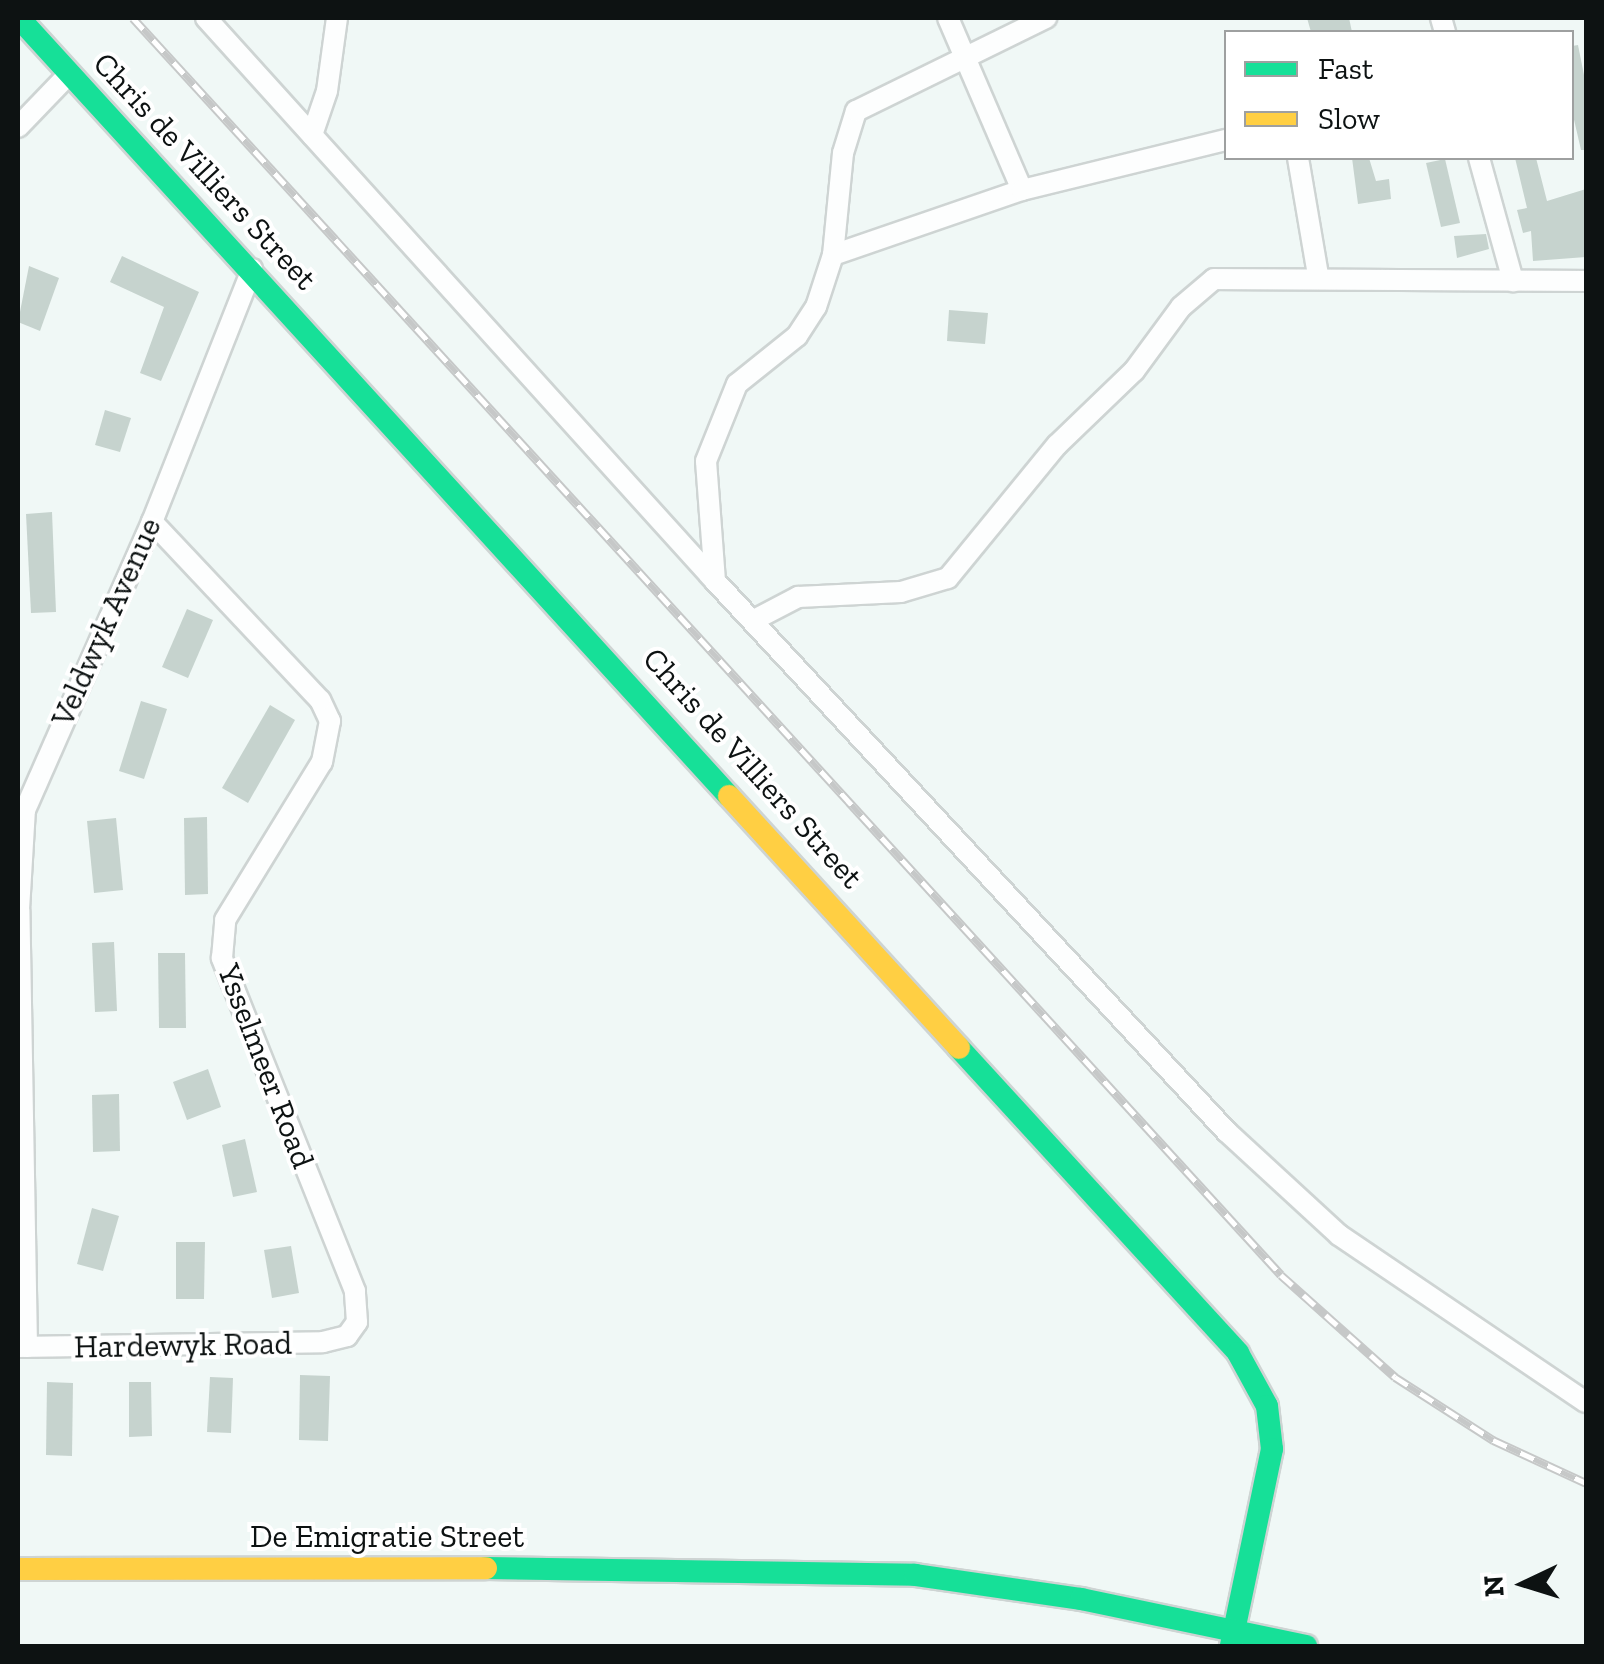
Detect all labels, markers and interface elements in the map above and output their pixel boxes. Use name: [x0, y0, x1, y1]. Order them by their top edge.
legend: [1224, 30, 1574, 160]
street label: Chris de Villiers Street: [85, 44, 325, 298]
text: Fast: [1318, 51, 1373, 87]
text: Slow: [1318, 101, 1380, 137]
street label: Veldwyk Avenue: [43, 511, 169, 733]
street label: Chris de Villiers Street: [635, 639, 871, 897]
street label: Ysselmeer Road: [209, 958, 323, 1174]
street label: Hardewyk Road: [74, 1324, 292, 1366]
street label: De Emigratie Street: [250, 1517, 524, 1555]
north arrow: [1474, 1534, 1574, 1634]
text: N: [1476, 1574, 1511, 1598]

